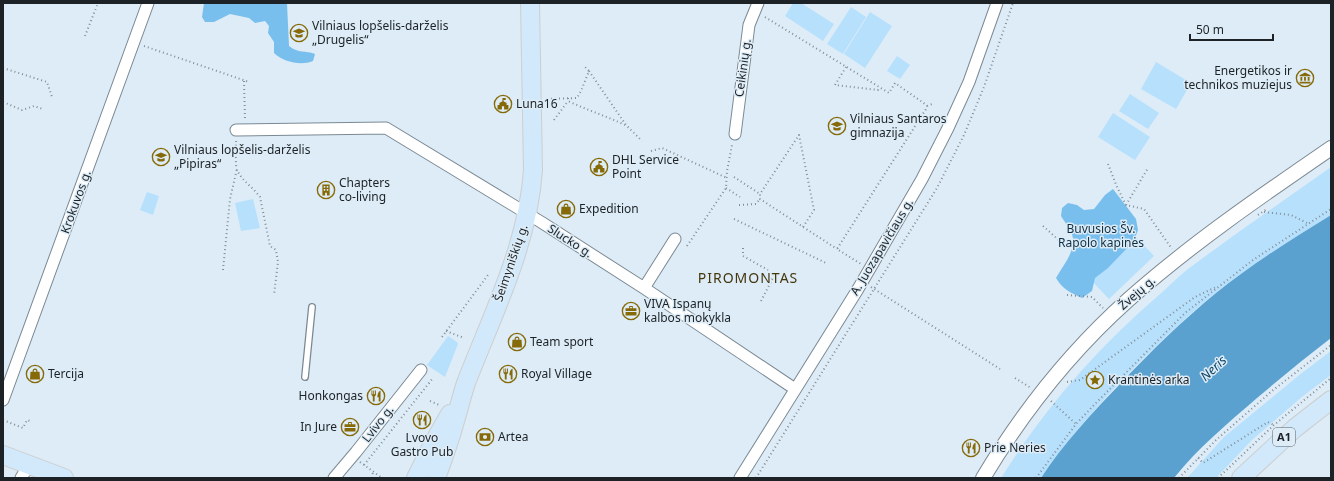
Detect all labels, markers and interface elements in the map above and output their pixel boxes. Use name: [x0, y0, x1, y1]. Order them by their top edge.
scale bar: [1190, 16, 1273, 42]
place label: Vilniaus lopšelis-darželis „Drugelis“: [312, 17, 449, 48]
text: 50 m: [1196, 21, 1224, 38]
school or university icon: Vilniaus lopšelis-darželis „Drugelis“: [289, 23, 309, 43]
street label: Ceikinių g.: [730, 38, 755, 98]
place label: Energetikos ir technikos muziejus: [1184, 62, 1292, 93]
museum icon: Energetikos ir technikos muziejus: [1295, 68, 1315, 88]
public building icon: Luna16: [493, 94, 513, 114]
place label: Luna16: [516, 95, 558, 112]
place label: Vilniaus Santaros gimnazija: [850, 110, 947, 141]
school or university icon: Vilniaus Santaros gimnazija: [827, 116, 847, 136]
place label: Vilniaus lopšelis-darželis „Pipiras“: [174, 141, 311, 172]
school or university icon: Vilniaus lopšelis-darželis „Pipiras“: [151, 147, 171, 167]
place label: DHL Service Point: [612, 151, 679, 182]
public building icon: DHL Service Point: [589, 157, 609, 177]
street label: Krokuvos g.: [56, 168, 95, 236]
place label: Chapters co-living: [339, 174, 390, 205]
building icon: Chapters co-living: [316, 180, 336, 200]
street label: A. Juozapavičiaus g.: [846, 195, 917, 298]
shop icon: Expedition: [556, 199, 576, 219]
place label: Expedition: [579, 200, 639, 217]
street label: Slucko g.: [545, 220, 596, 261]
park label: Buvusios Šv. Rapolo kapinės: [1058, 220, 1144, 251]
street label: Šeimyniškių g.: [489, 222, 532, 304]
district label: PIROMONTAS: [698, 268, 798, 287]
street label: Žvejų g.: [1115, 272, 1159, 313]
place label: VIVA Ispanų kalbos mokykla: [644, 295, 731, 326]
office icon: VIVA Ispanų kalbos mokykla: [621, 301, 641, 321]
shop icon: Team sport: [507, 332, 527, 352]
place label: Team sport: [530, 333, 594, 350]
water label: Neris: [1196, 351, 1230, 385]
shop icon: Tercija: [25, 364, 45, 384]
restaurant icon: Royal Village: [498, 364, 518, 384]
place label: Tercija: [48, 365, 84, 382]
place label: Royal Village: [521, 365, 592, 382]
place icon: Krantinės arka: [1085, 370, 1105, 390]
place label: Krantinės arka: [1108, 371, 1190, 388]
restaurant icon: Honkongas: [366, 386, 386, 406]
place label: Honkongas: [298, 387, 363, 404]
street label: Lvivo g.: [358, 402, 397, 446]
restaurant icon: Lvovo Gastro Pub: [412, 410, 432, 430]
office icon: In Jure: [340, 417, 360, 437]
place label: In Jure: [300, 418, 337, 435]
bank icon: Artea: [475, 427, 495, 447]
place label: Artea: [498, 428, 528, 445]
road number: A1: [1273, 428, 1295, 446]
place label: Lvovo Gastro Pub: [391, 429, 453, 460]
restaurant icon: Prie Neries: [961, 438, 981, 458]
place label: Prie Neries: [984, 439, 1046, 456]

